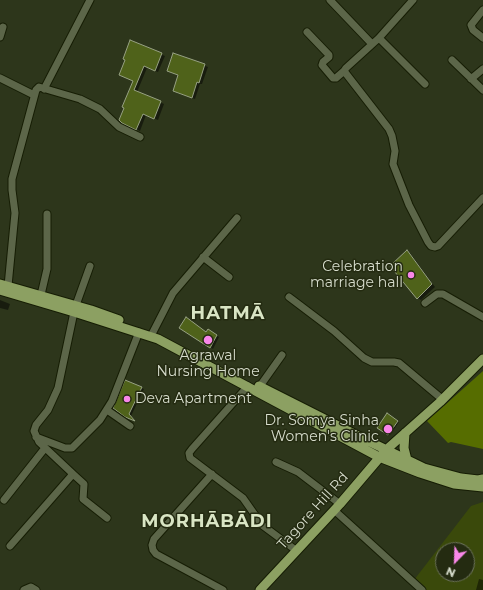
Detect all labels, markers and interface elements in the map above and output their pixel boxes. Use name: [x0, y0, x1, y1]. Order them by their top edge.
place label: Celebration marriage hall: [310, 259, 403, 292]
marker: Celebration marriage hall: [406, 270, 416, 280]
district label: HATMĀ: [191, 303, 265, 325]
marker: Agrawal Nursing Home: [202, 334, 214, 346]
place label: Agrawal Nursing Home: [156, 348, 260, 380]
place label: Deva Apartment: [135, 391, 252, 407]
marker: Deva Apartment: [122, 394, 132, 404]
place label: Dr. Somya Sinha Women's Clinic: [265, 413, 379, 446]
marker: Dr. Somya Sinha Women's Clinic: [382, 423, 394, 435]
street label: Tagore Hill Rd: [274, 469, 352, 553]
district label: MORHĀBĀDI: [141, 511, 273, 533]
north arrow: [435, 542, 475, 582]
text: N: [444, 564, 458, 580]

